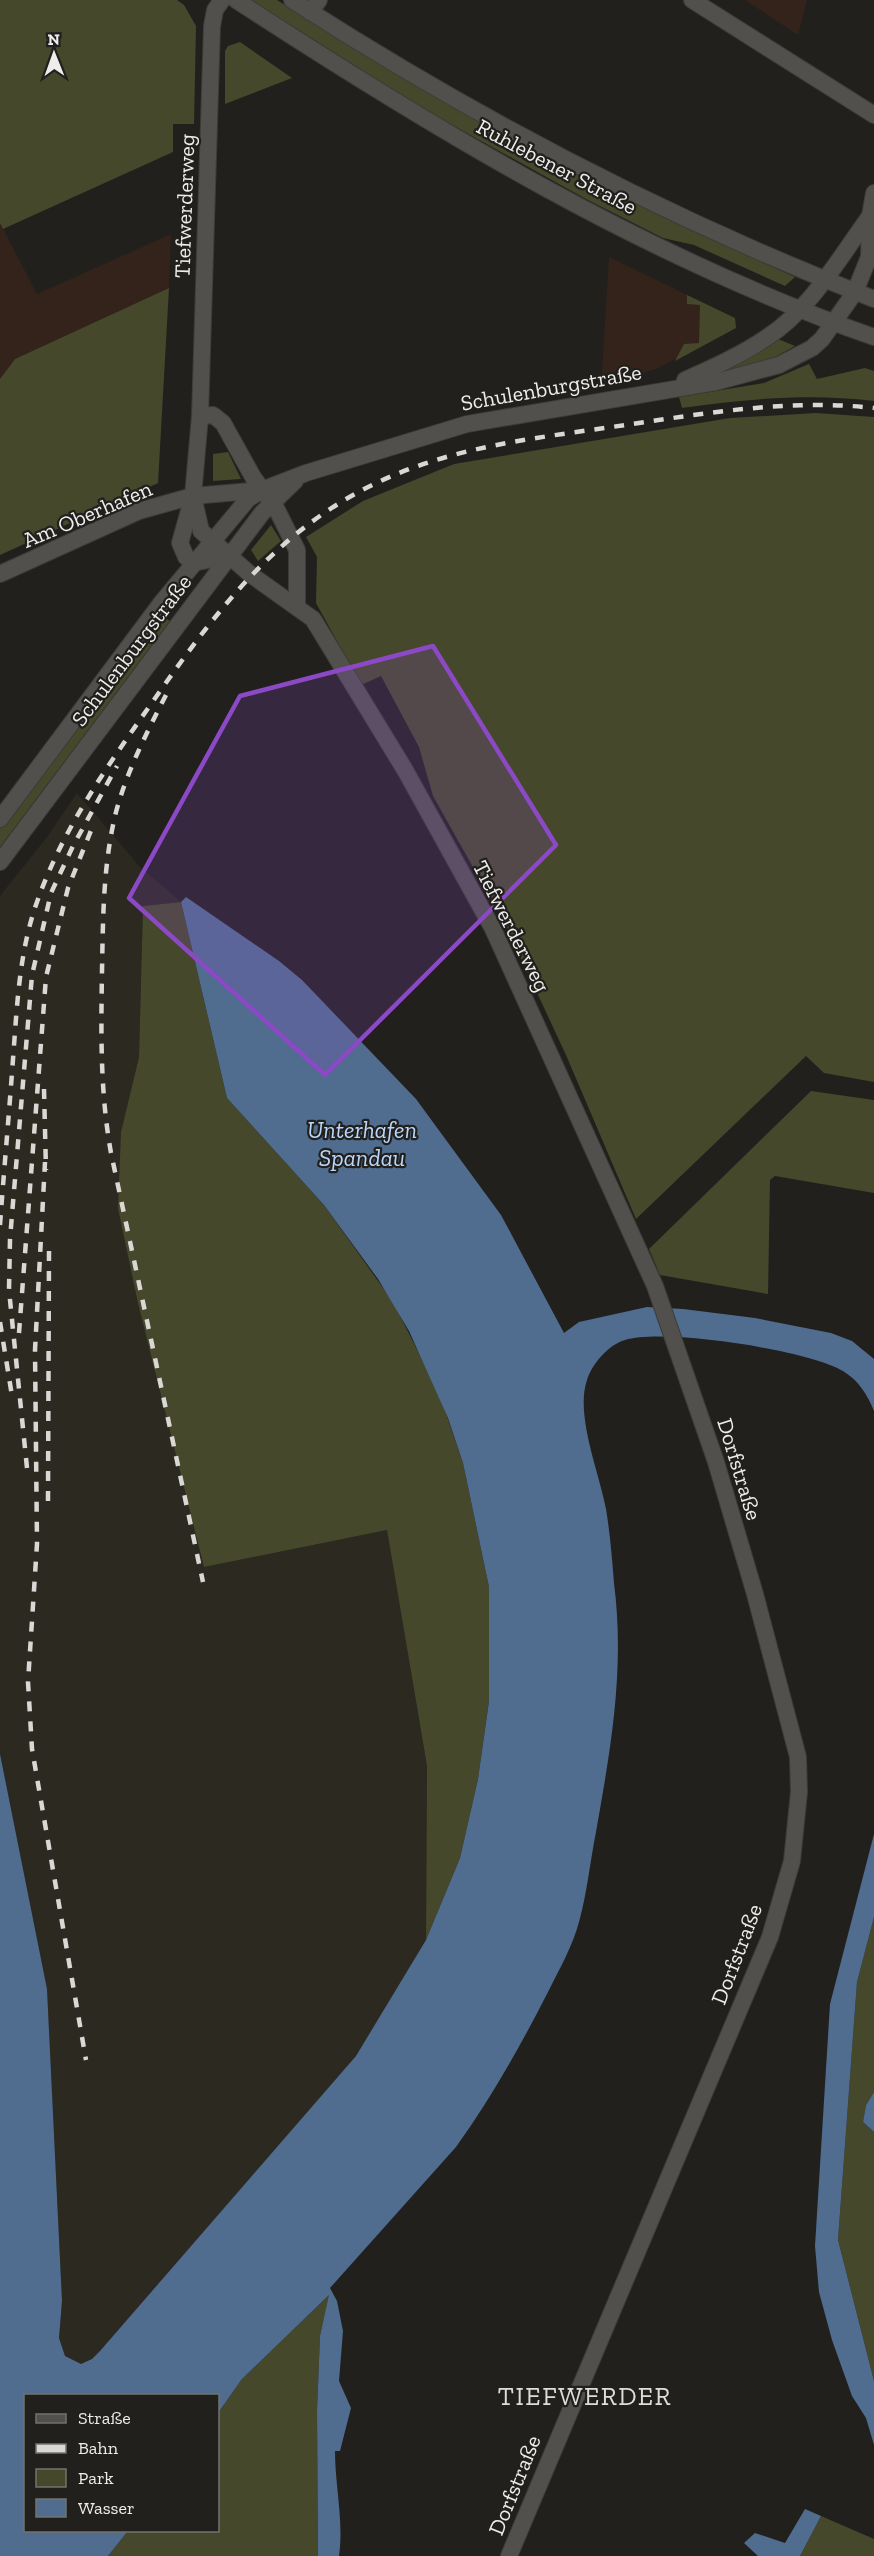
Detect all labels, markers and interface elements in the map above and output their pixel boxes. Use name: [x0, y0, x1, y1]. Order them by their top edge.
north arrow: [24, 24, 84, 84]
text: N: [47, 30, 60, 49]
street label: Ruhlebener Straße: [472, 113, 642, 220]
street label: Tiefwerderweg: [168, 134, 201, 278]
street label: Schulenburgstraße: [459, 358, 644, 417]
street label: Am Oberhafen: [18, 475, 156, 554]
street label: Schulenburgstraße: [66, 569, 197, 732]
street label: Tiefwerderweg: [467, 856, 556, 997]
water label: Unterhafen Spandau: [307, 1115, 417, 1172]
street label: Dorfstraße: [711, 1415, 768, 1523]
street label: Dorfstraße: [705, 1900, 768, 2008]
district label: TIEFWERDER: [498, 2380, 672, 2412]
legend: [24, 2394, 219, 2532]
text: Straße: [78, 2407, 131, 2429]
street label: Dorfstraße: [482, 2431, 547, 2539]
text: Bahn: [78, 2437, 119, 2459]
text: Park: [78, 2467, 114, 2489]
text: Wasser: [78, 2497, 135, 2519]

